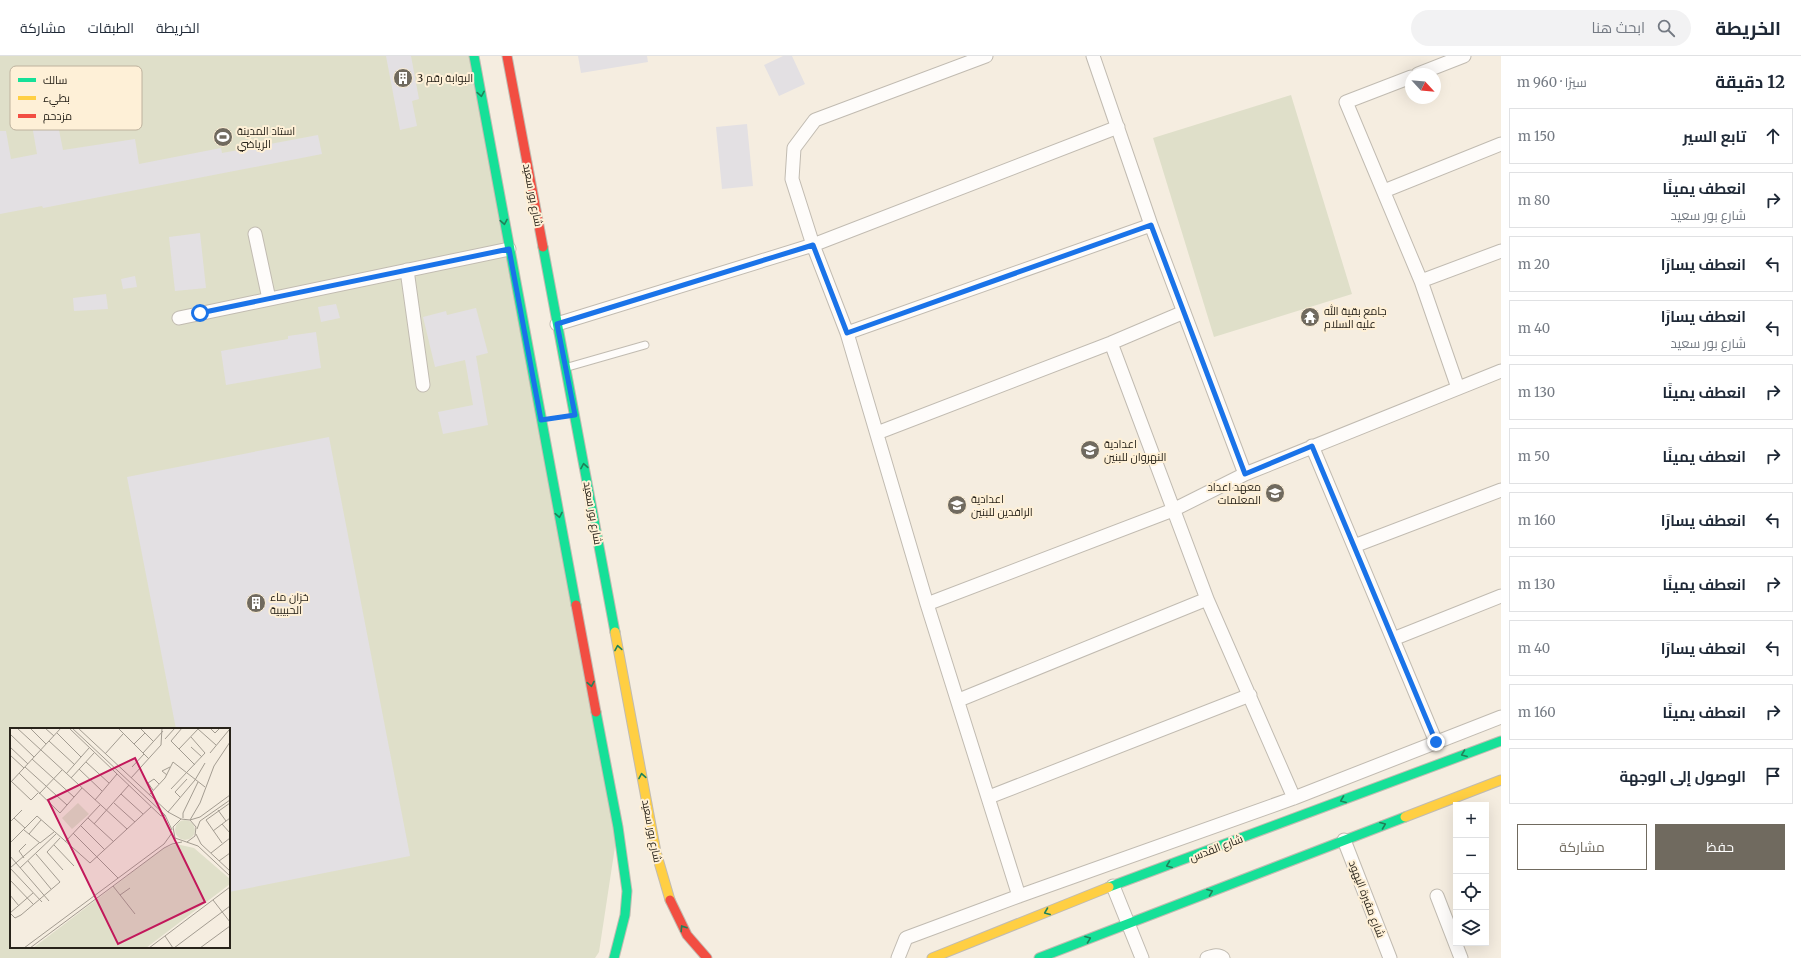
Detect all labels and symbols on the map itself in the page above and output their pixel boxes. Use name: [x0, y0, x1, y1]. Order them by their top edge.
legend: [10, 66, 142, 130]
building icon: البوابة رقم 3: [392, 67, 414, 89]
north arrow: [1405, 68, 1441, 104]
place label: البوابة رقم 3: [417, 71, 473, 86]
text: سالك: [43, 73, 67, 87]
text: بطيء: [43, 91, 70, 107]
one-way arrow: [476, 91, 484, 97]
text: مزدحم: [43, 109, 72, 124]
place label: استاد المدينة الرياضي: [237, 124, 295, 152]
sports icon: استاد المدينة الرياضي: [212, 126, 234, 148]
street label: شارع بور سعيد: [519, 162, 546, 228]
one-way arrow: [500, 219, 508, 225]
place label: جامع بقية الله عليه السلام: [1324, 303, 1387, 332]
route start: [191, 304, 209, 322]
temple icon: جامع بقية الله عليه السلام: [1299, 306, 1321, 328]
place label: اعدادية النهروان للبنين: [1104, 437, 1166, 464]
school or university icon: اعدادية النهروان للبنين: [1079, 439, 1101, 461]
one-way arrow: [581, 462, 589, 469]
street label: شارع بور سعيد: [580, 480, 605, 546]
place label: معهد اعداد المعلمات: [1208, 480, 1261, 507]
school or university icon: معهد اعداد المعلمات: [1264, 482, 1286, 504]
place label: اعدادية الرافدين للبنين: [971, 492, 1033, 519]
school or university icon: اعدادية الرافدين للبنين: [946, 494, 968, 516]
one-way arrow: [554, 512, 563, 518]
place label: خزان ماء الحبيبية: [270, 590, 309, 617]
building icon: خزان ماء الحبيبية: [245, 592, 267, 614]
one-way arrow: [614, 645, 623, 652]
one-way arrow: [586, 681, 595, 687]
inset map: [10, 728, 230, 948]
route end: [1427, 733, 1445, 751]
one-way arrow: [1461, 750, 1468, 758]
one-way arrow: [638, 773, 646, 779]
one-way arrow: [1339, 795, 1346, 803]
street label: شارع بور سعيد: [638, 798, 665, 864]
one-way arrow: [1380, 822, 1387, 830]
street label: شارع القدس: [1187, 831, 1245, 866]
street label: شارع مقبرة اليهود: [1345, 858, 1388, 940]
one-way arrow: [1165, 861, 1172, 869]
one-way arrow: [1206, 888, 1213, 896]
one-way arrow: [1044, 908, 1051, 916]
one-way arrow: [680, 925, 687, 932]
one-way arrow: [1085, 935, 1092, 943]

